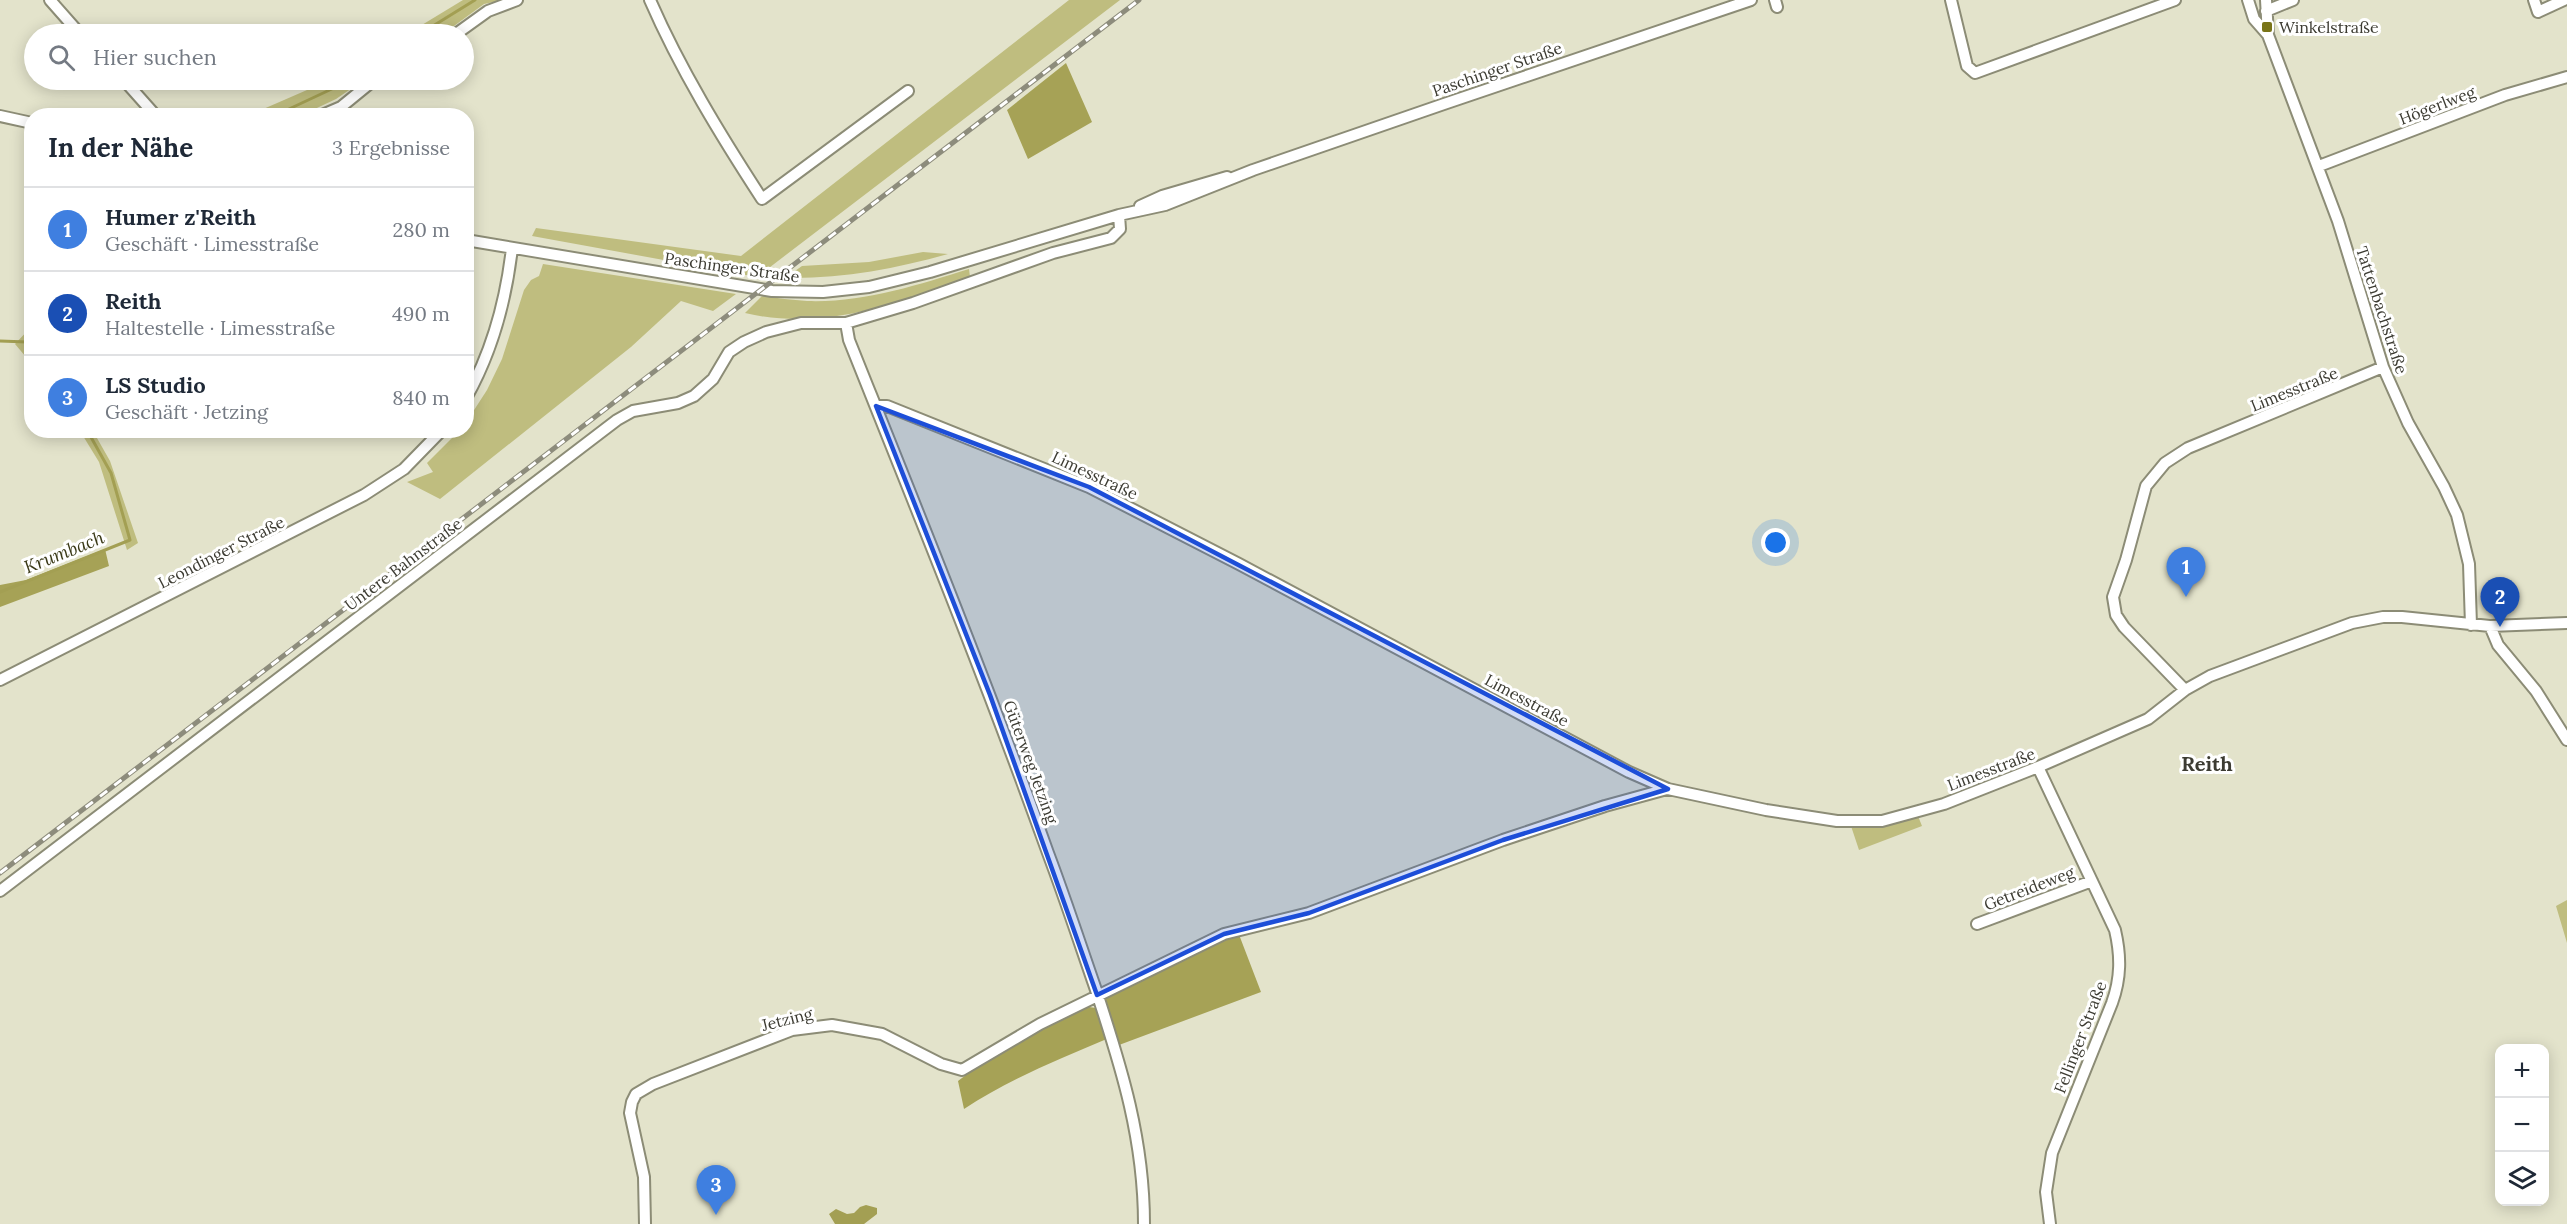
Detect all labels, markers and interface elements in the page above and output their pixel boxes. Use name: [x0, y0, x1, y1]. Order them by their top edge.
place label: Winkelstraße: [2279, 17, 2379, 37]
marker: Winkelstraße: [2260, 20, 2274, 34]
search box: [24, 24, 474, 90]
street label: Paschinger Straße: [1429, 37, 1565, 101]
icon: search: [45, 41, 78, 74]
text: Hier suchen: [93, 43, 217, 71]
street label: Högerlweg: [2396, 81, 2479, 129]
text: In der Nähe: [48, 131, 193, 164]
text: 3 Ergebnisse: [332, 135, 450, 160]
text: Humer z'Reith: [105, 203, 256, 231]
text: 1: [63, 217, 72, 242]
text: 280 m: [392, 217, 450, 242]
text: Geschäft · Limesstraße: [105, 231, 319, 256]
street label: Tattenbachstraße: [2352, 244, 2412, 377]
street label: Paschinger Straße: [663, 248, 801, 286]
text: Reith: [105, 287, 161, 315]
text: 2: [62, 301, 73, 326]
text: 490 m: [392, 301, 450, 326]
text: Haltestelle · Limesstraße: [105, 315, 335, 340]
street label: Limesstraße: [2247, 362, 2341, 416]
text: LS Studio: [105, 371, 206, 399]
text: 3: [62, 385, 73, 410]
text: 840 m: [392, 385, 450, 410]
text: Geschäft · Jetzing: [105, 399, 268, 424]
street label: Limesstraße: [1049, 446, 1141, 504]
street label: Leondinger Straße: [154, 511, 288, 592]
street label: Untere Bahnstraße: [340, 513, 466, 615]
water label: Krumbach: [21, 525, 108, 578]
your location: [1761, 528, 1790, 557]
pin: 1: [2166, 548, 2206, 597]
pin: 2: [2480, 578, 2520, 627]
street label: Limesstraße: [1482, 669, 1573, 731]
street label: Güterweg Jetzing: [999, 698, 1063, 827]
street label: Limesstraße: [1944, 743, 2038, 795]
district label: Reith: [2181, 751, 2233, 776]
street label: Getreideweg: [1981, 861, 2078, 914]
street label: Fellinger Straße: [2049, 978, 2111, 1096]
street label: Jetzing: [759, 1003, 816, 1035]
map controls: [2495, 1044, 2549, 1206]
button: +: [2495, 1044, 2549, 1098]
button: −: [2495, 1098, 2549, 1152]
button: layers: [2495, 1152, 2549, 1206]
pin: 3: [696, 1166, 736, 1215]

